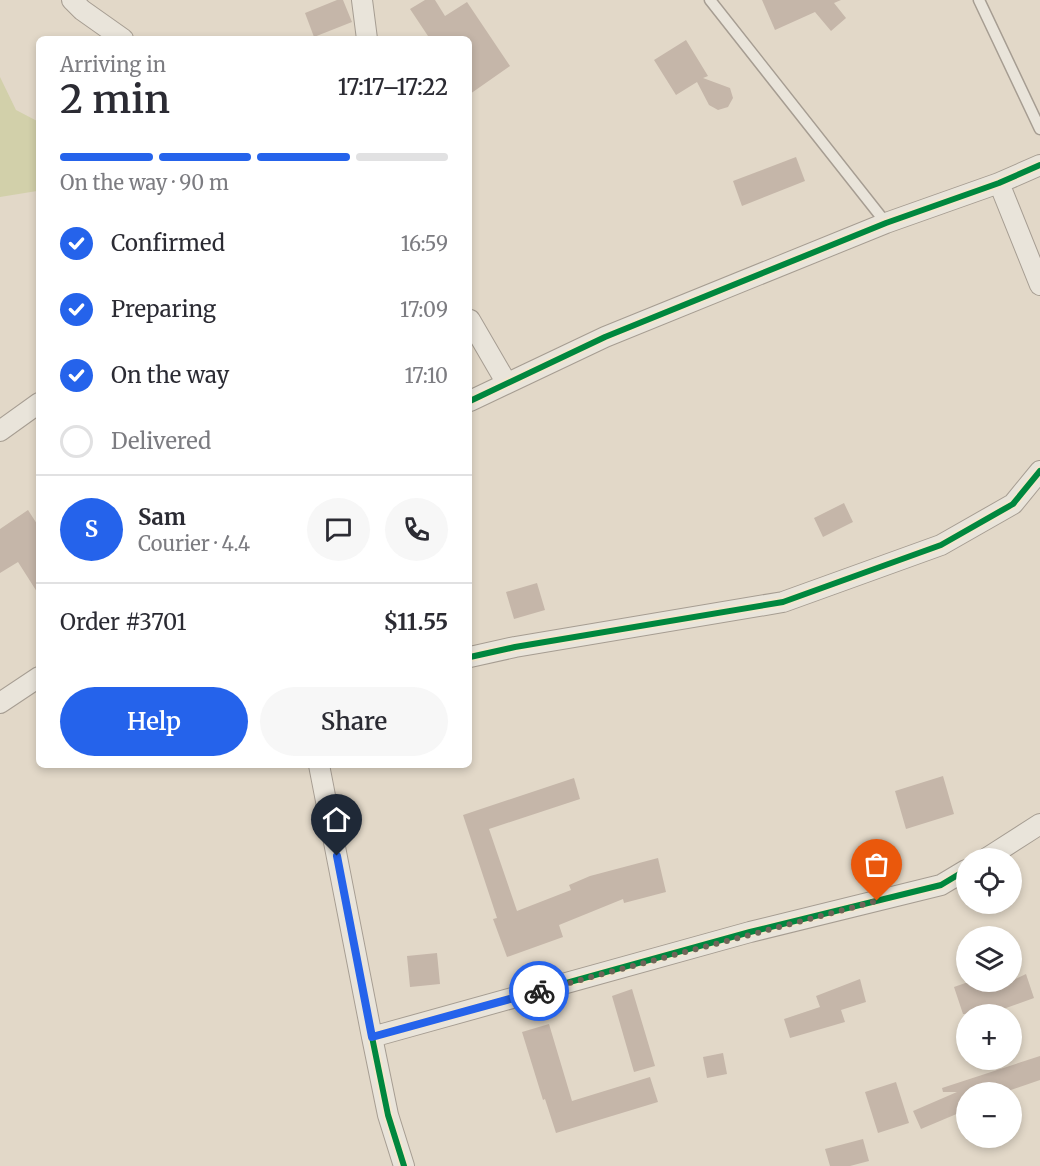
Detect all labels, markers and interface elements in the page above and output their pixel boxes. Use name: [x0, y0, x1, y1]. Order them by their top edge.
text: Arriving in: [60, 52, 166, 77]
text: 17:17–17:22: [338, 73, 448, 101]
text: 2 min: [60, 75, 170, 124]
text: On the way · 90 m: [60, 170, 229, 195]
icon: check: [60, 227, 93, 260]
text: Confirmed: [111, 229, 225, 257]
text: 16:59: [401, 231, 448, 256]
icon: check: [60, 293, 93, 326]
text: Preparing: [111, 295, 216, 323]
text: 17:09: [400, 297, 448, 322]
icon: check: [60, 359, 93, 392]
text: On the way: [111, 361, 229, 389]
text: 17:10: [404, 363, 448, 388]
text: Delivered: [111, 427, 211, 455]
button: chat: [307, 498, 370, 561]
button: phone: [385, 498, 448, 561]
text: Sam: [138, 503, 186, 531]
text: S: [85, 515, 98, 543]
text: Courier · 4.4: [138, 531, 250, 556]
text: Order #3701: [60, 608, 186, 636]
text: $11.55: [383, 608, 448, 636]
button: Help: [60, 687, 248, 756]
button: Share: [260, 687, 448, 756]
pin: [311, 794, 362, 856]
icon: home: [320, 803, 353, 836]
pin: [851, 839, 902, 901]
icon: bag: [860, 848, 893, 881]
map controls: [956, 848, 1022, 1148]
button: locate: [956, 848, 1022, 914]
button: layers: [956, 926, 1022, 992]
courier: [509, 961, 569, 1021]
icon: bike: [523, 975, 556, 1008]
button: +: [956, 1004, 1022, 1070]
button: −: [956, 1082, 1022, 1148]

